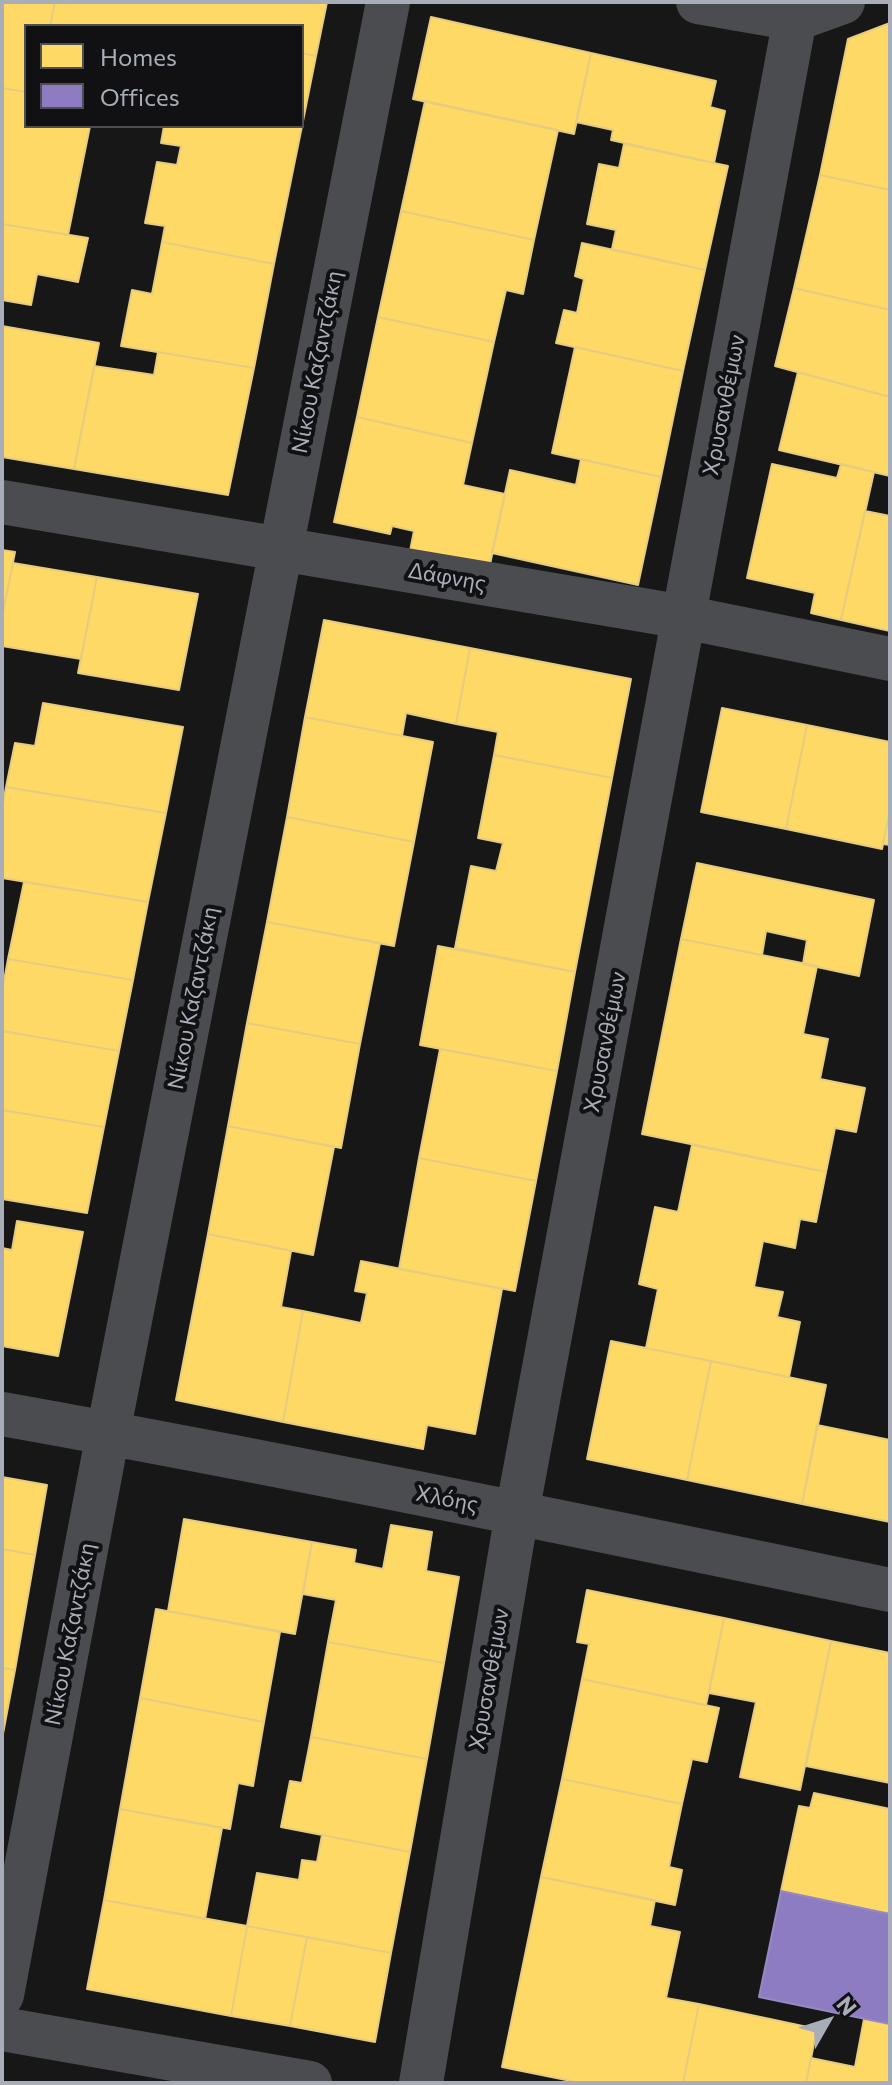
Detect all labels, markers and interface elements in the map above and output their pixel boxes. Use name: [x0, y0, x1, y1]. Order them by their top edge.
legend: [24, 24, 304, 128]
text: Homes: [100, 42, 177, 71]
text: Offices: [100, 82, 180, 111]
street label: Νίκου Καζαντζάκη: [286, 268, 348, 456]
street label: Χρυσανθέμων: [697, 332, 751, 478]
street label: Δάφνης: [406, 557, 488, 597]
street label: Νίκου Καζαντζάκη: [162, 904, 224, 1092]
street label: Χρυσανθέμων: [578, 969, 632, 1115]
street label: Χλόης: [414, 1480, 480, 1518]
street label: Νίκου Καζαντζάκη: [39, 1540, 101, 1728]
street label: Χρυσανθέμων: [464, 1606, 514, 1752]
north arrow: [788, 1981, 868, 2061]
text: N: [831, 1991, 863, 2020]

